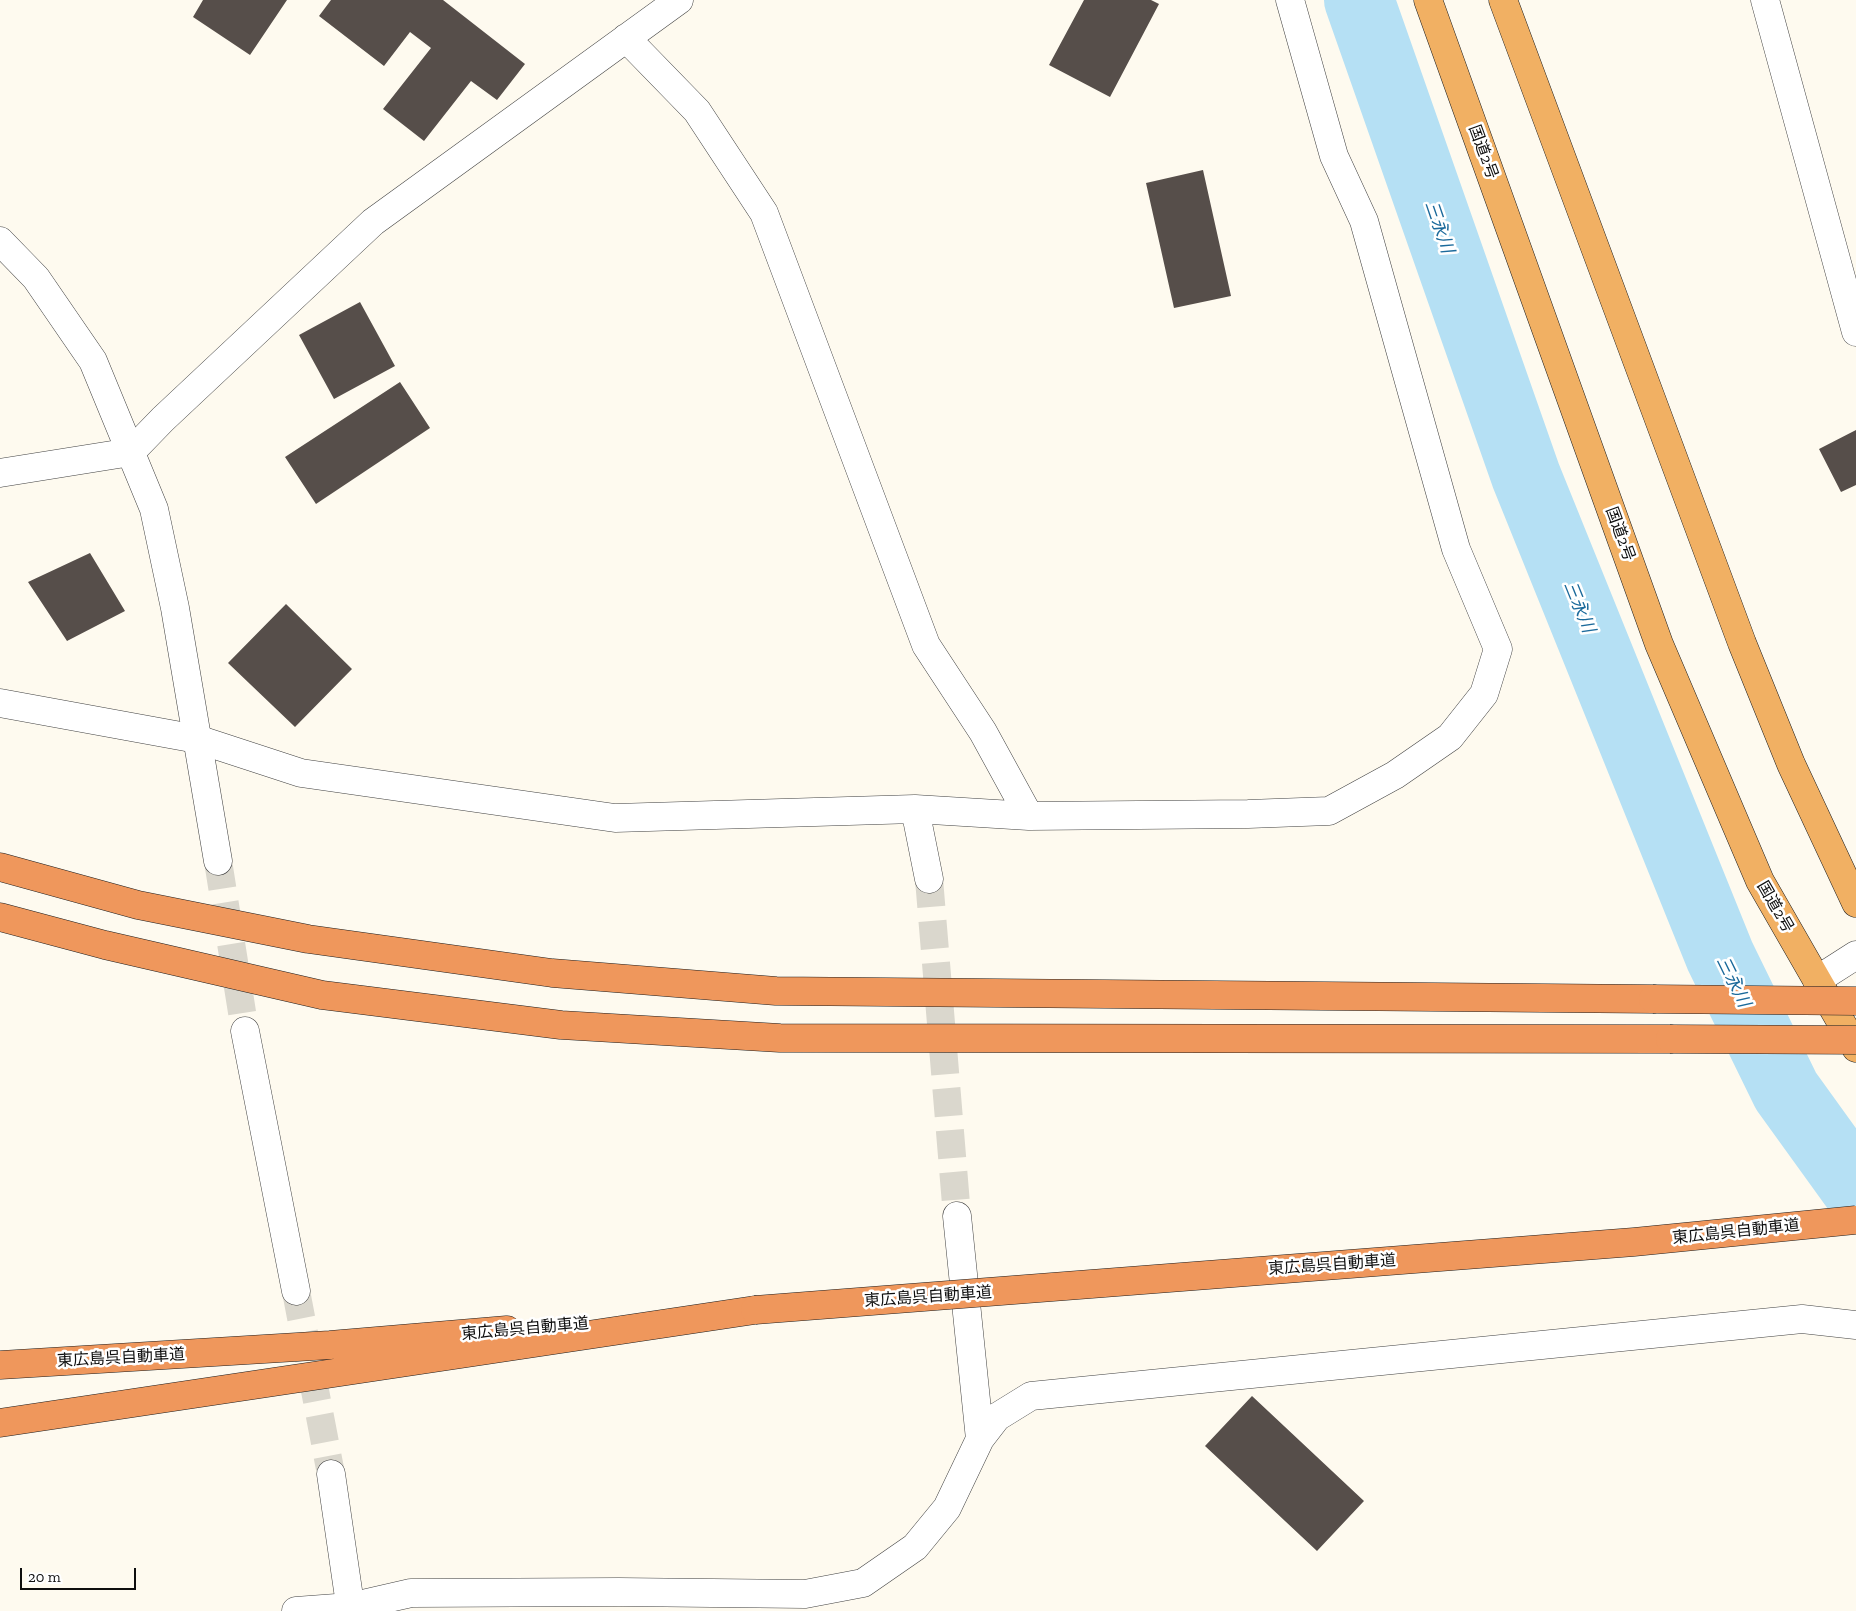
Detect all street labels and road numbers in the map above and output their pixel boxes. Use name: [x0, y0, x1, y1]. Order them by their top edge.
street label: 国道2号: [1464, 122, 1502, 182]
street label: 国道2号: [1601, 504, 1639, 564]
street label: 国道2号: [1753, 878, 1797, 936]
street label: 東広島呉自動車道: [1671, 1216, 1801, 1248]
street label: 東広島呉自動車道: [1267, 1251, 1397, 1279]
street label: 東広島呉自動車道: [863, 1283, 993, 1311]
street label: 東広島呉自動車道: [460, 1314, 590, 1344]
street label: 東広島呉自動車道: [57, 1345, 185, 1371]

